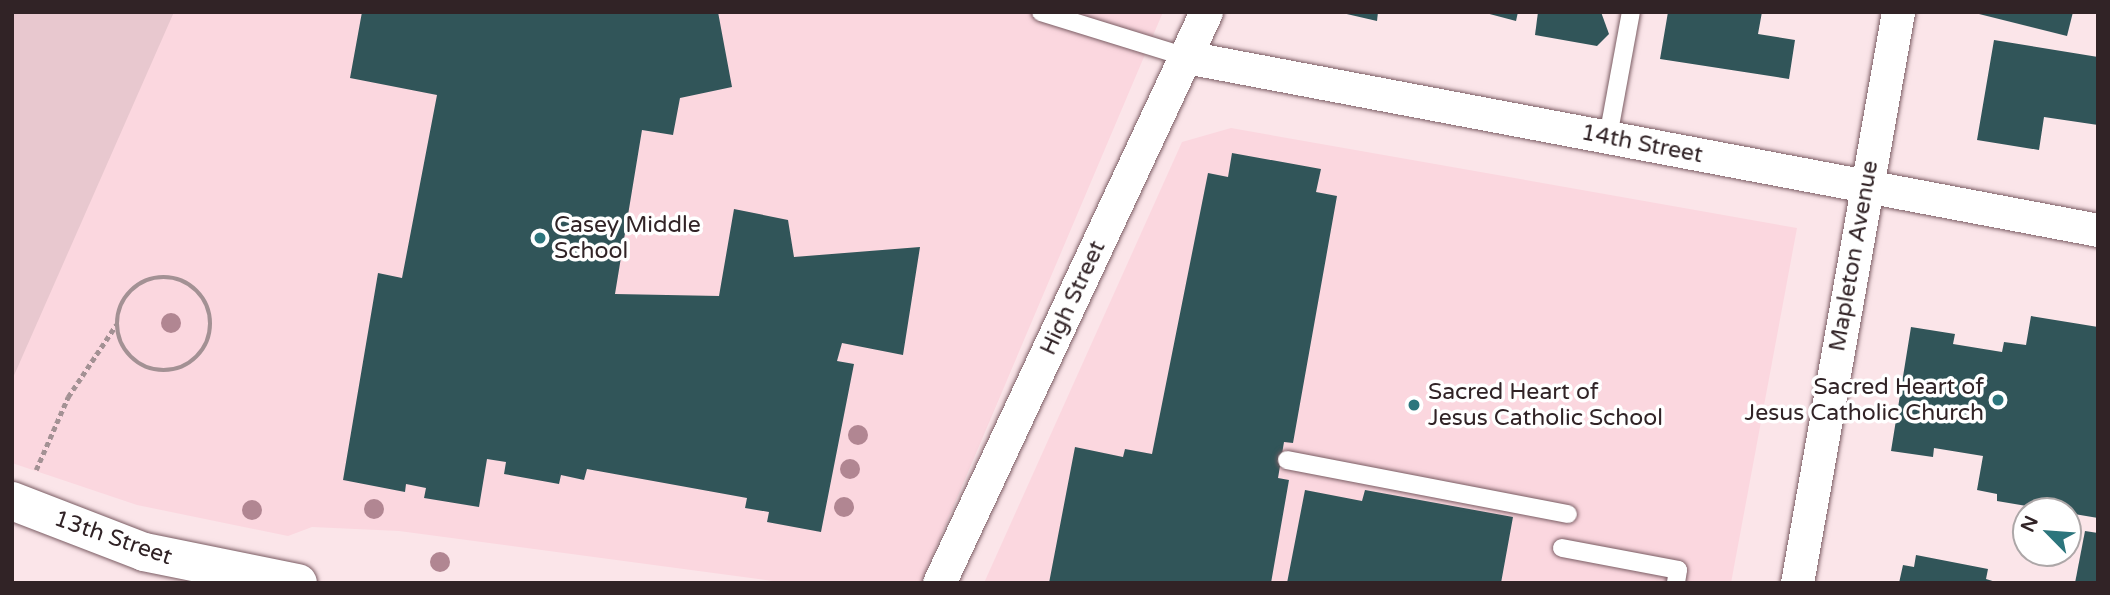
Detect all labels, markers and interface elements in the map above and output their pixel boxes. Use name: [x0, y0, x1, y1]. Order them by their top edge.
street label: 14th Street: [1579, 119, 1705, 169]
street label: Mapleton Avenue: [1824, 158, 1884, 354]
place label: Casey Middle School: [554, 211, 701, 265]
marker: Casey Middle School: [532, 230, 548, 246]
street label: High Street: [1034, 236, 1112, 360]
place label: Sacred Heart of Jesus Catholic Church: [1744, 373, 1984, 427]
place label: Sacred Heart of Jesus Catholic School: [1428, 378, 1663, 432]
marker: Sacred Heart of Jesus Catholic Church: [1990, 392, 2006, 408]
marker: Sacred Heart of Jesus Catholic School: [1406, 397, 1422, 413]
north arrow: [2012, 497, 2082, 567]
street label: 13th Street: [50, 505, 176, 571]
text: N: [2017, 512, 2043, 536]

